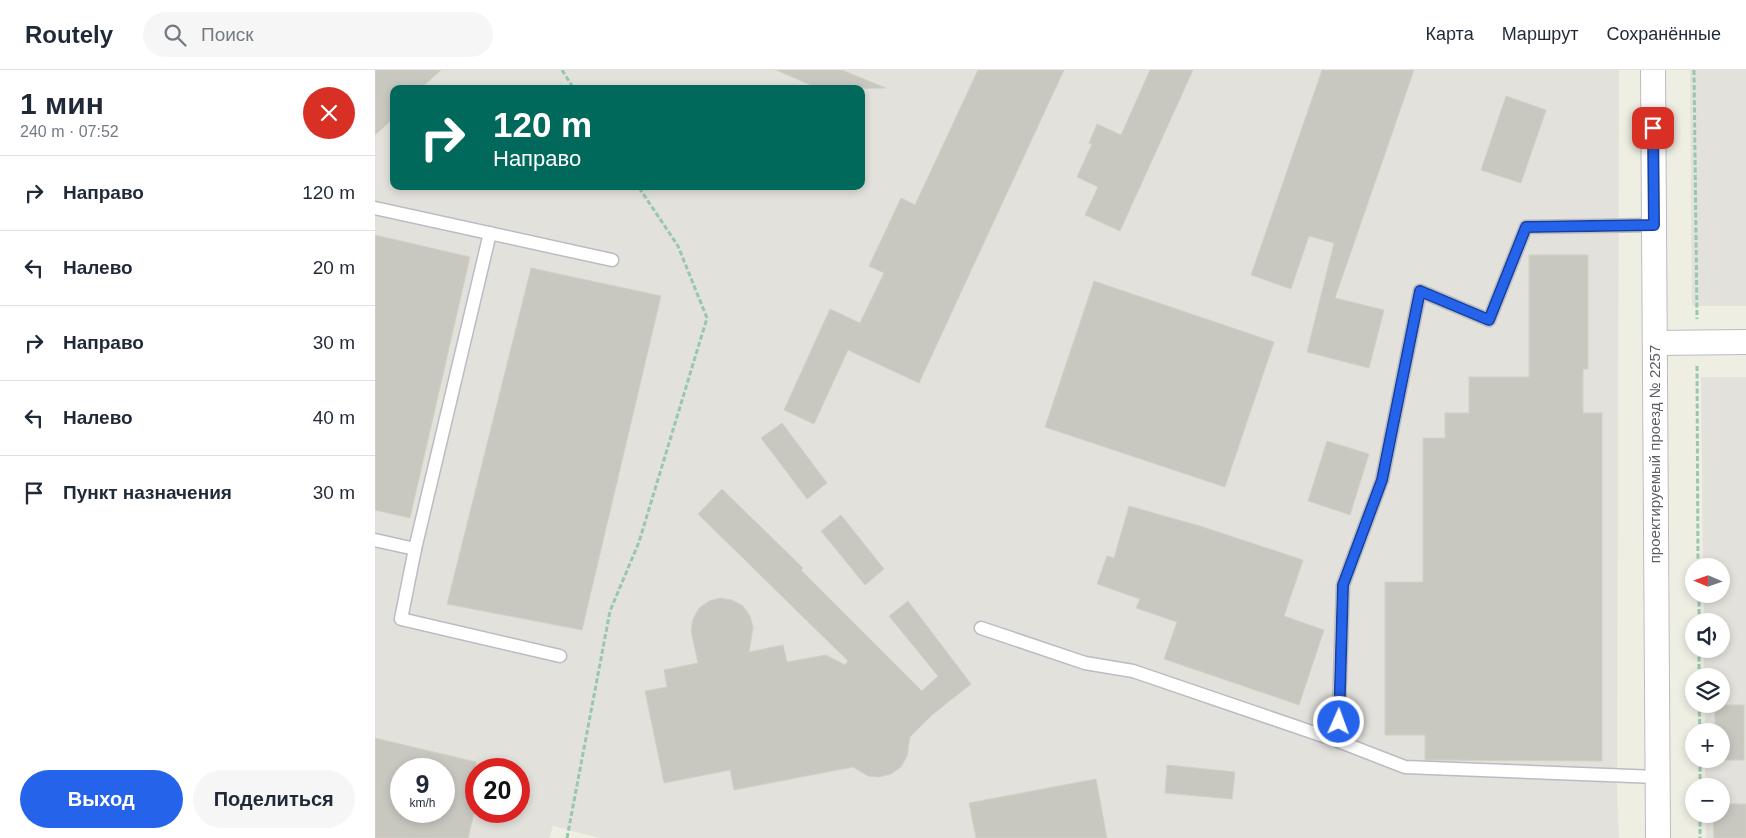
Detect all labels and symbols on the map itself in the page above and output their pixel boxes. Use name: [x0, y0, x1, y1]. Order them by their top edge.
pin: [1632, 107, 1674, 149]
street label: проектируемый проезд № 2257: [1646, 345, 1663, 563]
north arrow: [1685, 558, 1730, 602]
position arrow: [1312, 695, 1364, 747]
speed limit sign: 20: [465, 758, 530, 823]

